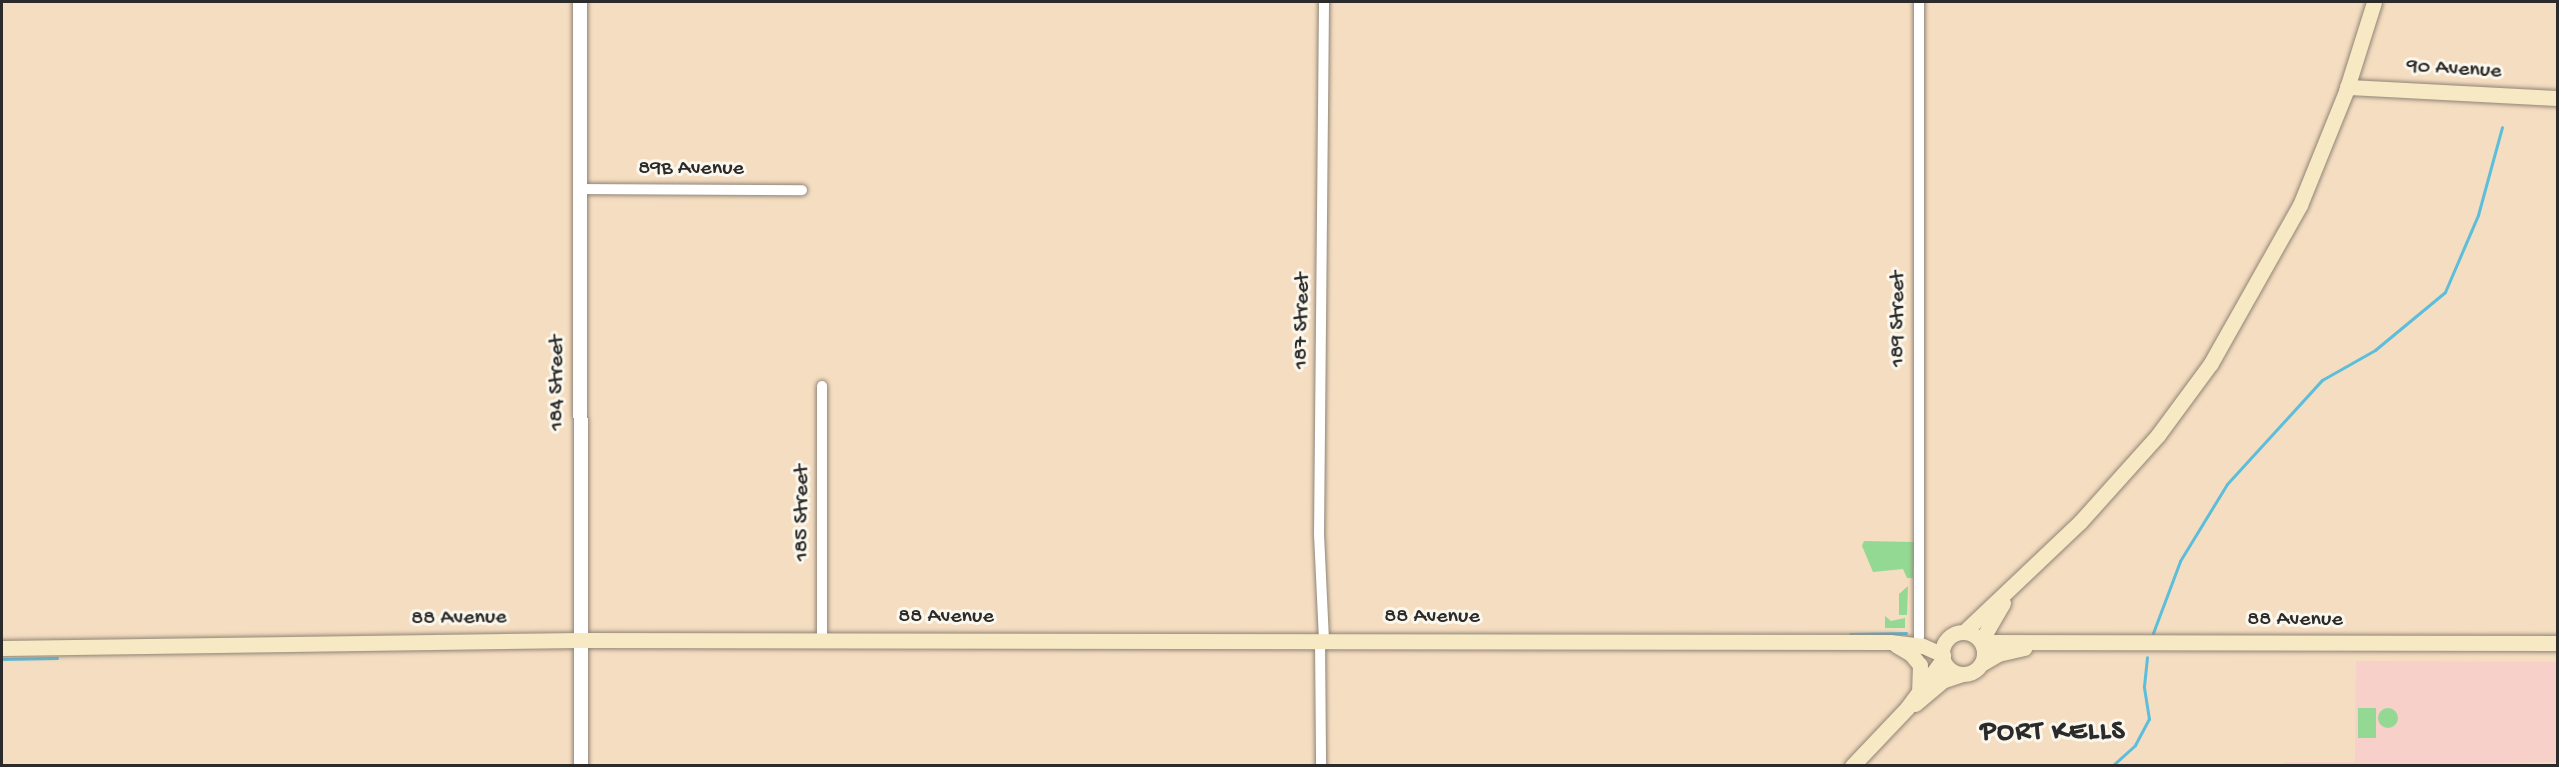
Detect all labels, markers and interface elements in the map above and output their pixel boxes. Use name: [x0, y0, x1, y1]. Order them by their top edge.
street label: 90 Avenue: [2406, 54, 2502, 86]
street label: 89B Avenue: [638, 157, 744, 183]
street label: 189 Street: [1886, 271, 1912, 367]
street label: 187 Street: [1289, 273, 1317, 369]
street label: 184 Street: [545, 335, 571, 431]
street label: 185 Street: [790, 465, 816, 561]
street label: 88 Avenue: [411, 605, 507, 633]
street label: 88 Avenue: [898, 605, 994, 631]
street label: 88 Avenue: [1384, 605, 1480, 631]
street label: 88 Avenue: [2247, 608, 2343, 634]
district label: PORT KELLS: [1980, 716, 2126, 750]

